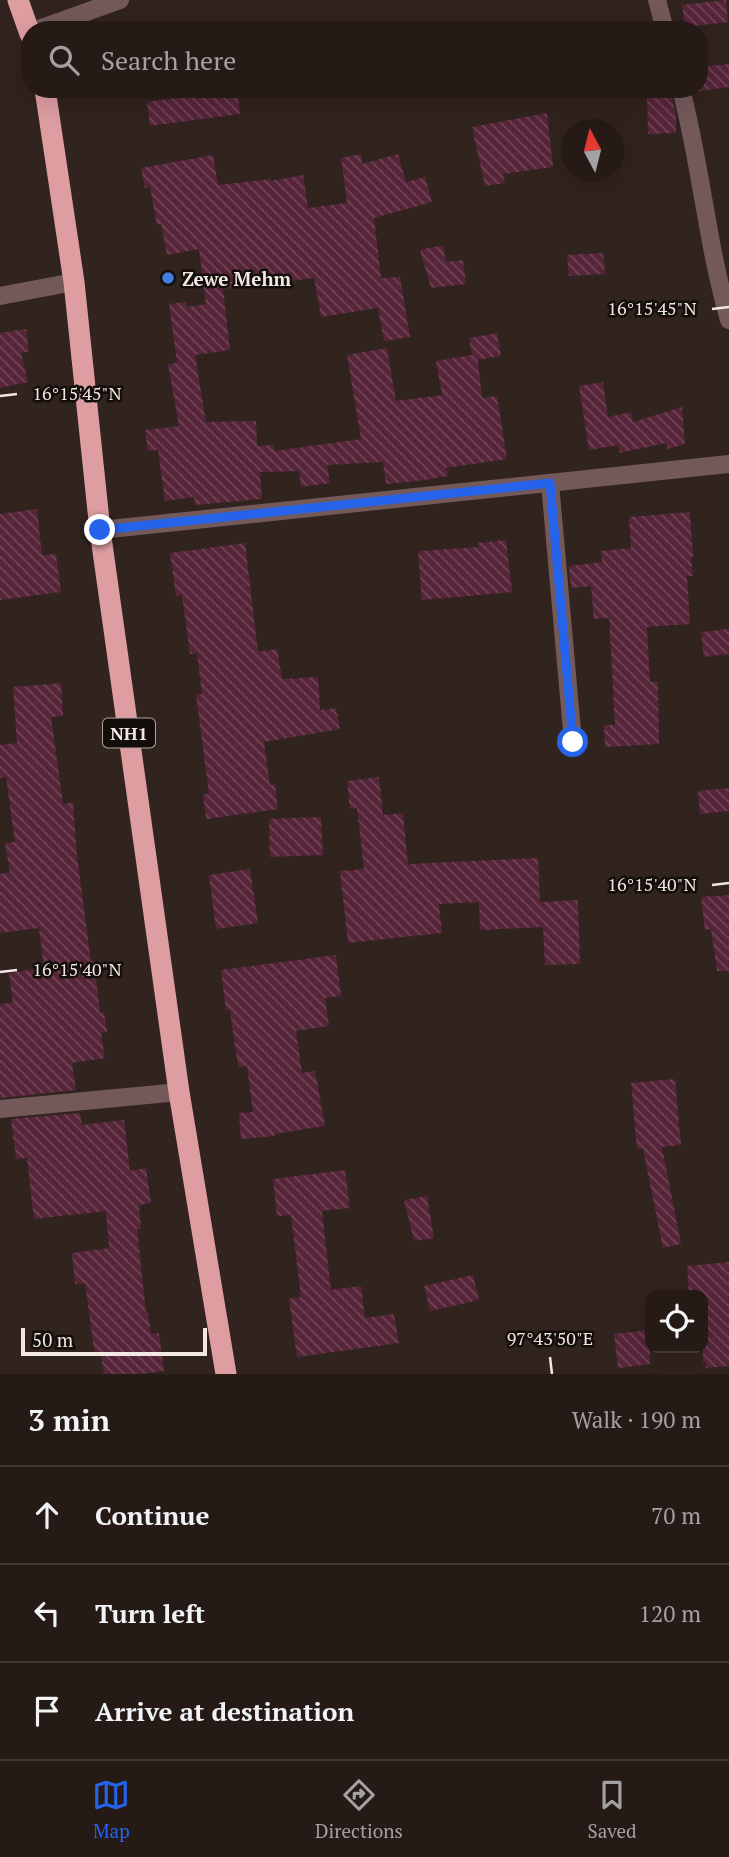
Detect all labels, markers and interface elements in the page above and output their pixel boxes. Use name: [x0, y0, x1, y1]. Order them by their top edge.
search box: [21, 21, 708, 98]
icon: search: [45, 41, 83, 79]
text: Search here: [101, 43, 236, 77]
north arrow: [561, 119, 624, 182]
place label: Zewe Mehm: [182, 266, 292, 291]
marker: Zewe Mehm: [160, 270, 176, 286]
text: 16°15'45"N: [607, 296, 697, 320]
text: 16°15'45"N: [32, 381, 122, 405]
route end: [84, 514, 115, 545]
road number: NH1: [103, 718, 155, 748]
route start: [557, 726, 588, 757]
text: 16°15'40"N: [607, 872, 697, 896]
text: 16°15'40"N: [32, 957, 122, 981]
map controls: [645, 1290, 708, 1353]
button: locate: [645, 1290, 708, 1353]
scale bar: [21, 1325, 206, 1357]
text: 97°43'50"E: [507, 1326, 593, 1350]
text: 50 m: [32, 1327, 73, 1352]
text: 3 min: [28, 1400, 110, 1440]
text: Walk · 190 m: [572, 1404, 701, 1435]
icon: ahead: [28, 1496, 66, 1534]
text: Continue: [95, 1498, 209, 1532]
text: 70 m: [651, 1500, 701, 1531]
icon: left: [28, 1594, 66, 1632]
text: Turn left: [95, 1596, 205, 1630]
text: 120 m: [639, 1598, 701, 1629]
icon: arrive: [28, 1692, 66, 1730]
text: Arrive at destination: [95, 1694, 354, 1728]
tab: Map: [92, 1776, 130, 1843]
tab: Directions: [315, 1776, 403, 1843]
tab: Saved: [587, 1776, 637, 1843]

